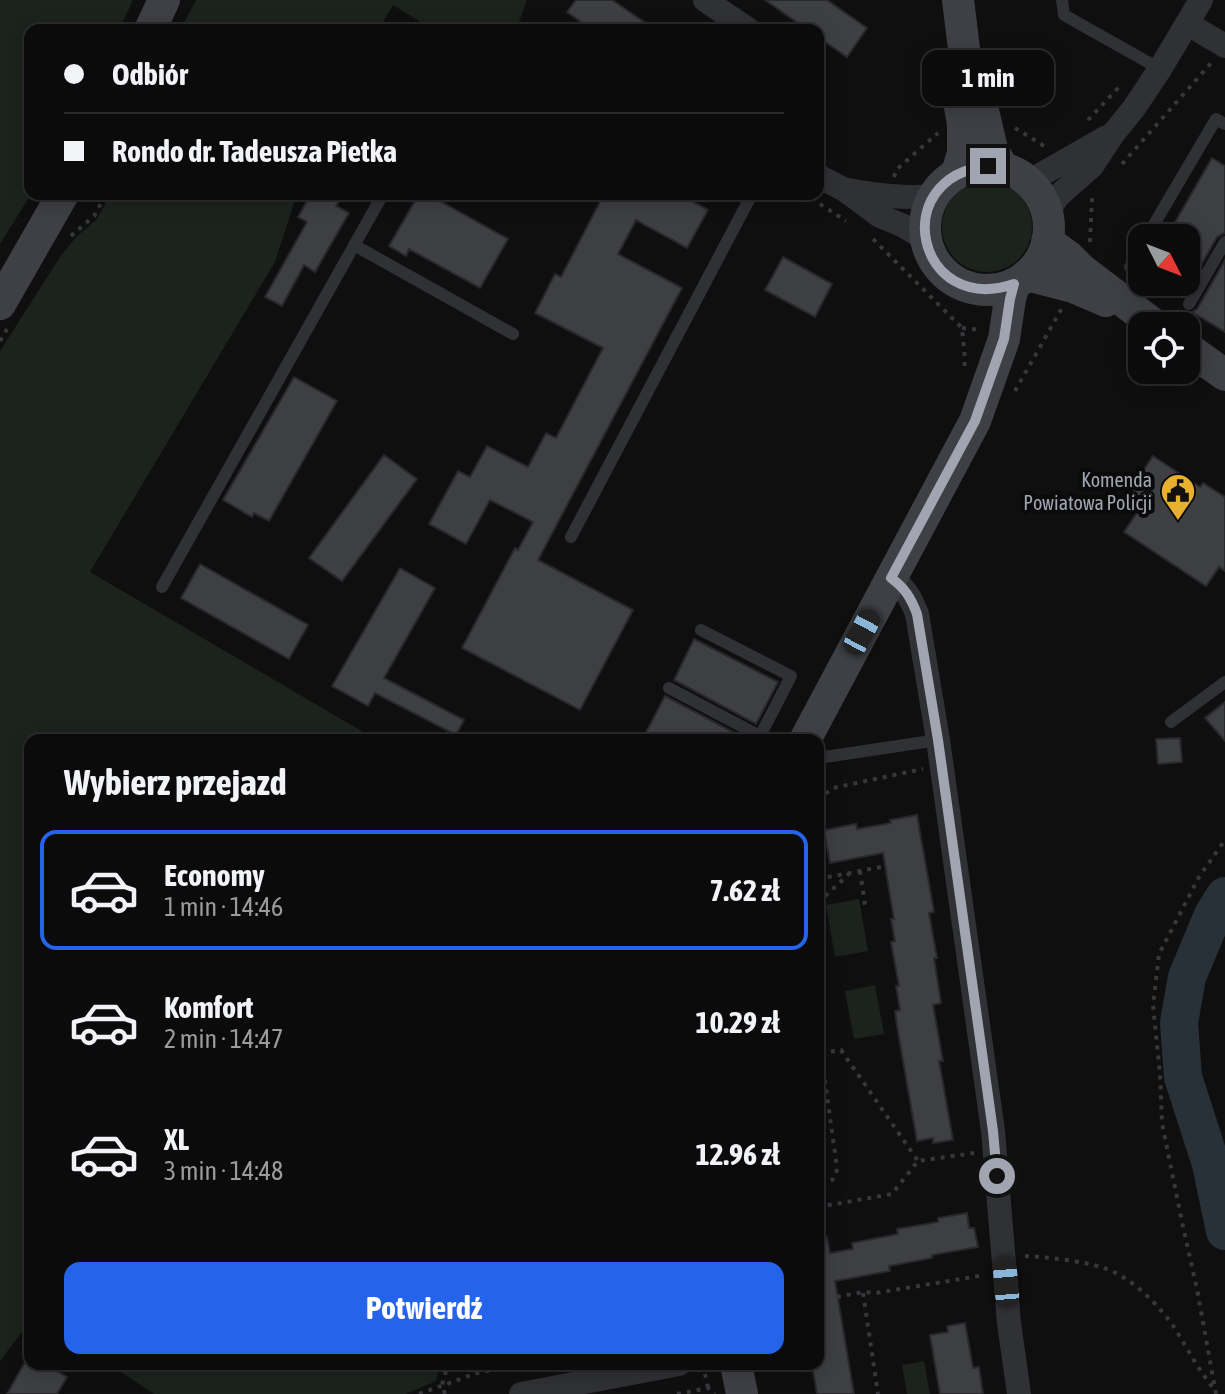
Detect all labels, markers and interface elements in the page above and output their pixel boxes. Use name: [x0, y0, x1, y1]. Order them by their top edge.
callout: 1 min: [922, 50, 1054, 106]
text: Odbiór: [112, 57, 188, 91]
text: 1 min: [961, 63, 1015, 93]
text: Rondo dr. Tadeusza Pietka: [112, 134, 397, 168]
route end: [970, 148, 1006, 184]
north arrow: [1128, 224, 1200, 296]
map controls: [1128, 224, 1200, 384]
button: locate: [1128, 312, 1200, 384]
place label: Komenda Powiatowa Policji: [1023, 468, 1152, 514]
public building icon: Komenda Powiatowa Policji: [1159, 472, 1197, 522]
car: [840, 605, 884, 659]
text: Wybierz przejazd: [64, 761, 286, 803]
icon: car: [68, 854, 140, 926]
text: Economy: [164, 858, 265, 892]
text: 7.62 zł: [710, 873, 780, 907]
text: 1 min · 14:46: [164, 892, 283, 922]
icon: car: [68, 986, 140, 1058]
text: Komfort: [164, 990, 253, 1024]
text: 10.29 zł: [695, 1005, 780, 1039]
text: 2 min · 14:47: [164, 1024, 283, 1054]
icon: car: [68, 1118, 140, 1190]
text: XL: [164, 1122, 189, 1156]
text: 12.96 zł: [695, 1137, 780, 1171]
text: 3 min · 14:48: [164, 1156, 283, 1186]
route start: [979, 1158, 1015, 1194]
car: [992, 1257, 1020, 1307]
button: Potwierdź: [64, 1262, 784, 1354]

